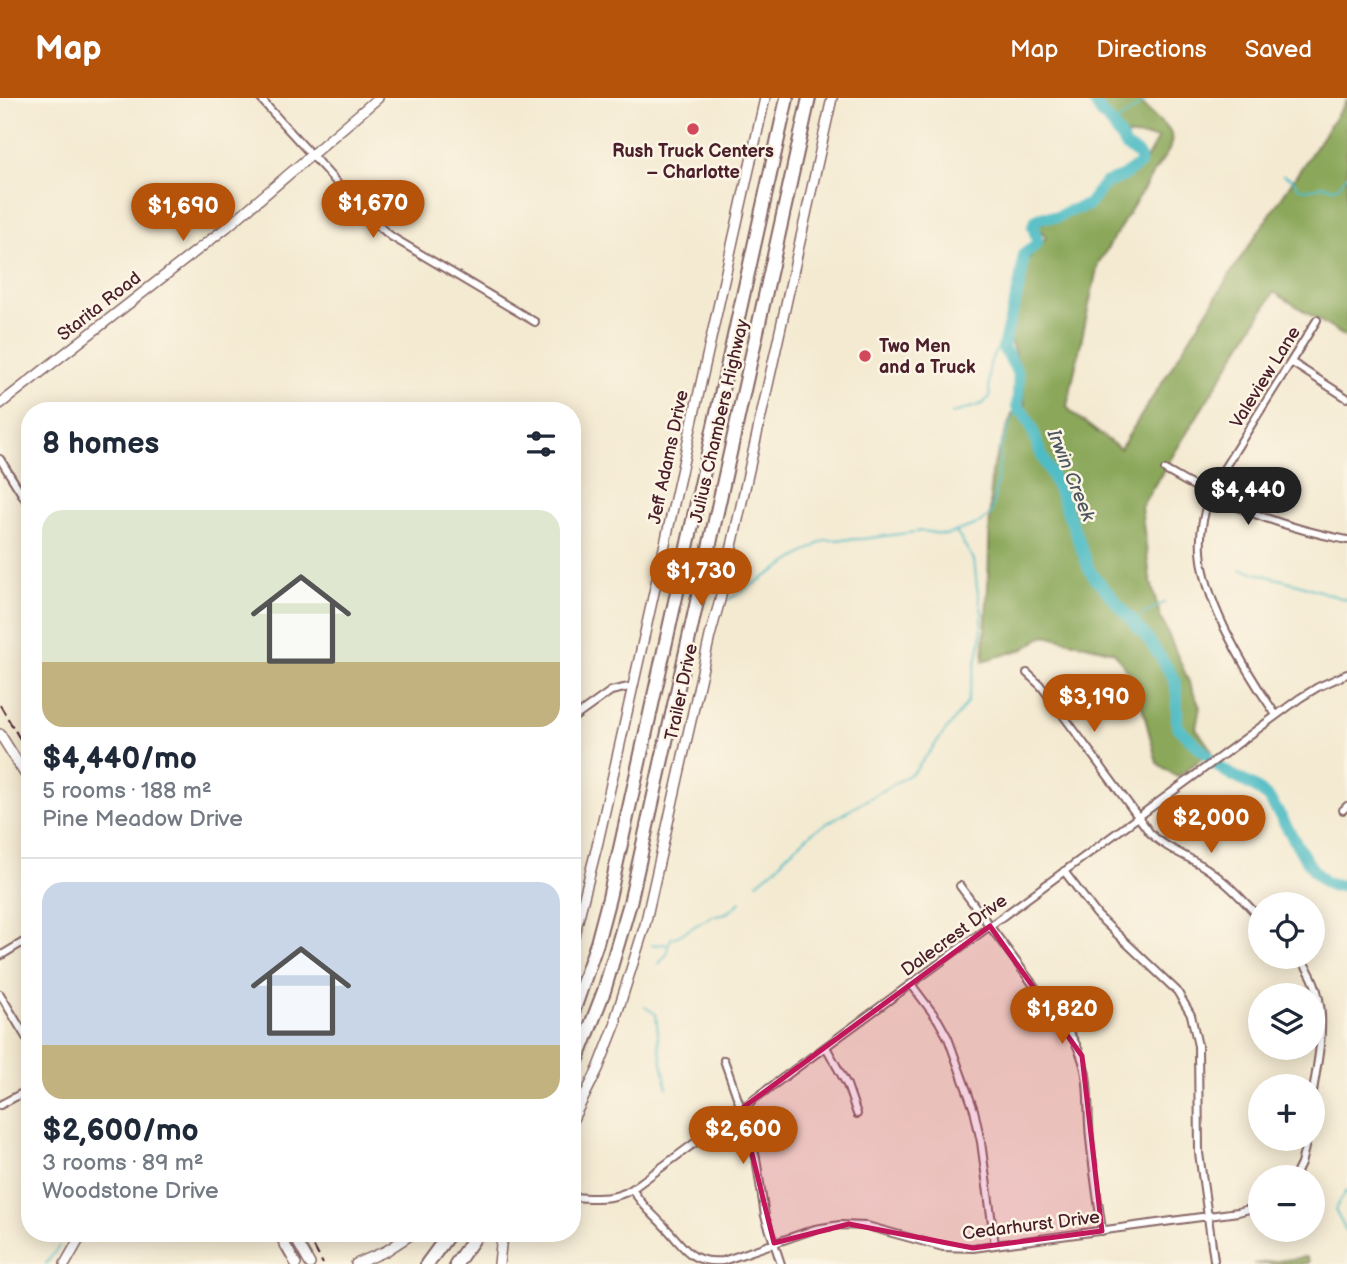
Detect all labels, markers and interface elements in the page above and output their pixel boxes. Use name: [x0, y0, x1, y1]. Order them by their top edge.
text: Map: [35, 29, 101, 69]
text: Map: [1010, 35, 1058, 64]
text: Directions: [1096, 35, 1207, 64]
text: Saved: [1245, 35, 1312, 64]
marker: Rush Truck Centers – Charlotte: [685, 121, 701, 137]
place label: Rush Truck Centers – Charlotte: [612, 141, 774, 183]
pin: $1,670: [316, 180, 430, 240]
pin: $1,690: [126, 184, 240, 243]
text: $1,670: [338, 189, 408, 217]
text: $1,690: [147, 192, 219, 220]
street label: Starita Road: [53, 267, 145, 346]
street label: Julius Chambers Highway: [686, 316, 753, 525]
street label: Valeview Lane: [1226, 322, 1305, 432]
place label: Two Men and a Truck: [879, 336, 976, 378]
marker: Two Men and a Truck: [857, 348, 873, 364]
street label: Jeff Adams Drive: [644, 388, 693, 526]
icon: filters: [522, 425, 560, 463]
water label: Irwin Creek: [1041, 425, 1100, 525]
text: 8 homes: [42, 426, 159, 462]
pin: $4,440: [1191, 468, 1305, 527]
text: $4,440: [1210, 476, 1286, 504]
pin: $1,730: [644, 548, 758, 608]
icon: home: [238, 556, 364, 682]
text: $1,730: [666, 557, 736, 585]
street label: Trailer Drive: [661, 641, 702, 743]
pin: $3,190: [1037, 674, 1151, 734]
text: $3,190: [1058, 683, 1130, 711]
text: $4,440/mo: [42, 741, 197, 777]
text: 5 rooms · 188 m²: [42, 777, 212, 805]
pin: $2,000: [1154, 796, 1268, 855]
text: $2,000: [1172, 804, 1250, 832]
text: Pine Meadow Drive: [42, 805, 243, 833]
street label: Dalecrest Drive: [897, 890, 1012, 981]
map controls: [1248, 892, 1325, 1242]
button: locate: [1248, 892, 1325, 969]
icon: home: [238, 928, 364, 1054]
button: layers: [1248, 983, 1325, 1060]
pin: $1,820: [1005, 986, 1119, 1046]
text: $1,820: [1026, 995, 1098, 1023]
button: +: [1248, 1074, 1325, 1151]
pin: $2,600: [686, 1107, 800, 1166]
text: $2,600/mo: [42, 1113, 199, 1149]
text: $2,600: [705, 1115, 781, 1143]
text: 3 rooms · 89 m²: [42, 1149, 204, 1177]
button: −: [1248, 1165, 1325, 1242]
text: Woodstone Drive: [42, 1177, 219, 1205]
street label: Cedarhurst Drive: [961, 1207, 1101, 1244]

